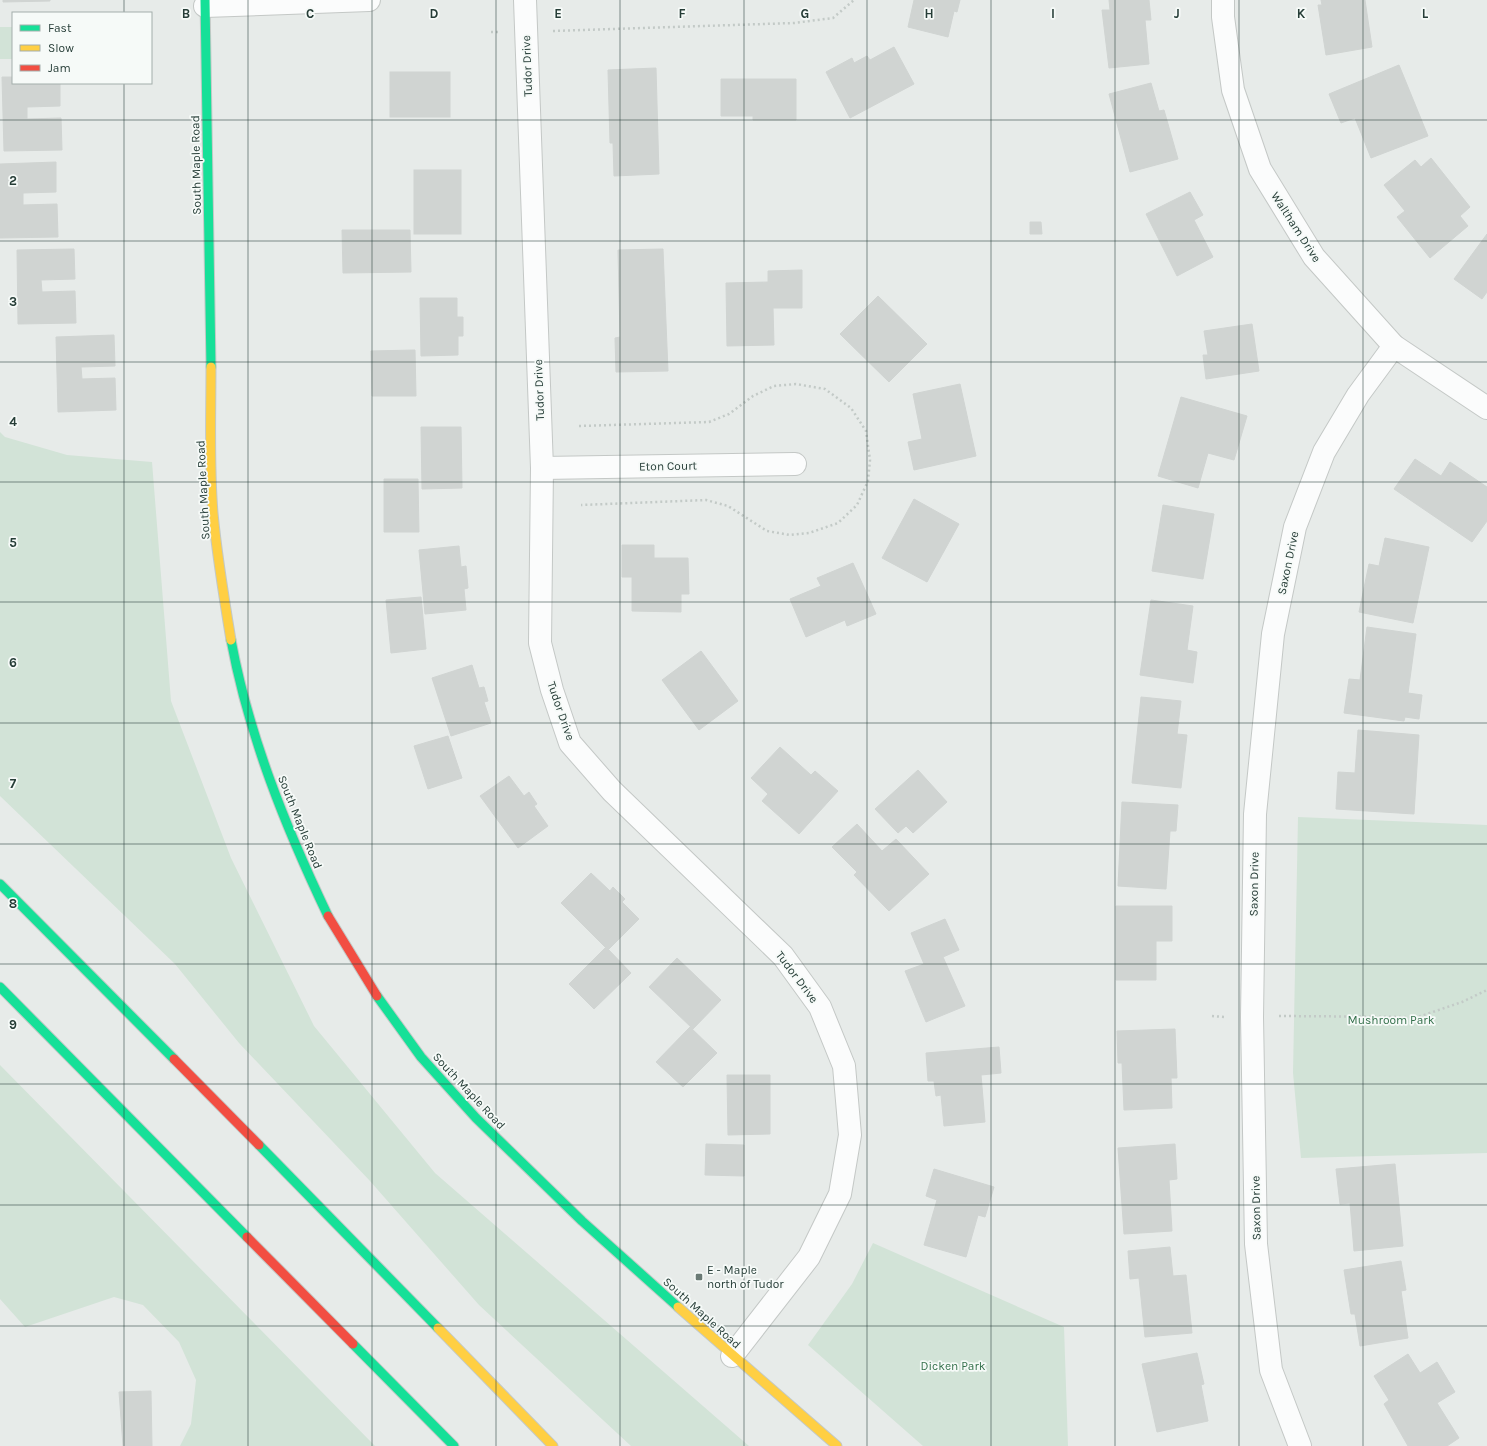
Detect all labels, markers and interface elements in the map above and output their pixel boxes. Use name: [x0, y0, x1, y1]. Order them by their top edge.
text: B: [182, 6, 190, 21]
text: C: [306, 6, 314, 21]
text: D: [430, 6, 439, 21]
text: E: [554, 6, 562, 21]
text: F: [678, 6, 686, 21]
text: G: [801, 6, 809, 21]
text: H: [924, 6, 934, 21]
text: I: [1051, 6, 1055, 21]
text: J: [1174, 6, 1180, 21]
text: K: [1297, 6, 1306, 21]
text: L: [1422, 6, 1429, 21]
legend: [12, 12, 152, 84]
text: Fast: [48, 21, 72, 35]
street label: Tudor Drive: [519, 35, 535, 97]
text: Slow: [48, 41, 74, 55]
text: Jam: [48, 61, 71, 75]
street label: South Maple Road: [188, 115, 204, 215]
text: 2: [9, 173, 17, 188]
street label: Waltham Drive: [1268, 189, 1324, 265]
text: 3: [9, 294, 17, 309]
street label: Tudor Drive: [531, 359, 547, 421]
text: 4: [9, 414, 17, 429]
street label: South Maple Road: [193, 440, 213, 540]
street label: Eton Court: [639, 458, 698, 474]
street label: Saxon Drive: [1274, 530, 1302, 596]
text: 5: [9, 535, 17, 550]
text: 6: [9, 655, 17, 670]
street label: Tudor Drive: [544, 680, 578, 742]
street label: South Maple Road: [275, 773, 325, 871]
text: 7: [10, 776, 17, 791]
street label: Saxon Drive: [1246, 852, 1262, 916]
text: 8: [9, 896, 17, 911]
street label: Tudor Drive: [773, 948, 821, 1006]
park label: Mushroom Park: [1348, 1013, 1435, 1027]
text: 9: [9, 1017, 17, 1032]
street label: South Maple Road: [430, 1050, 508, 1132]
street label: Saxon Drive: [1248, 1176, 1264, 1240]
place label: E - Maple north of Tudor: [707, 1263, 784, 1291]
marker: E - Maple north of Tudor: [694, 1272, 704, 1282]
street label: South Maple Road: [660, 1275, 744, 1351]
park label: Dicken Park: [920, 1359, 986, 1373]

